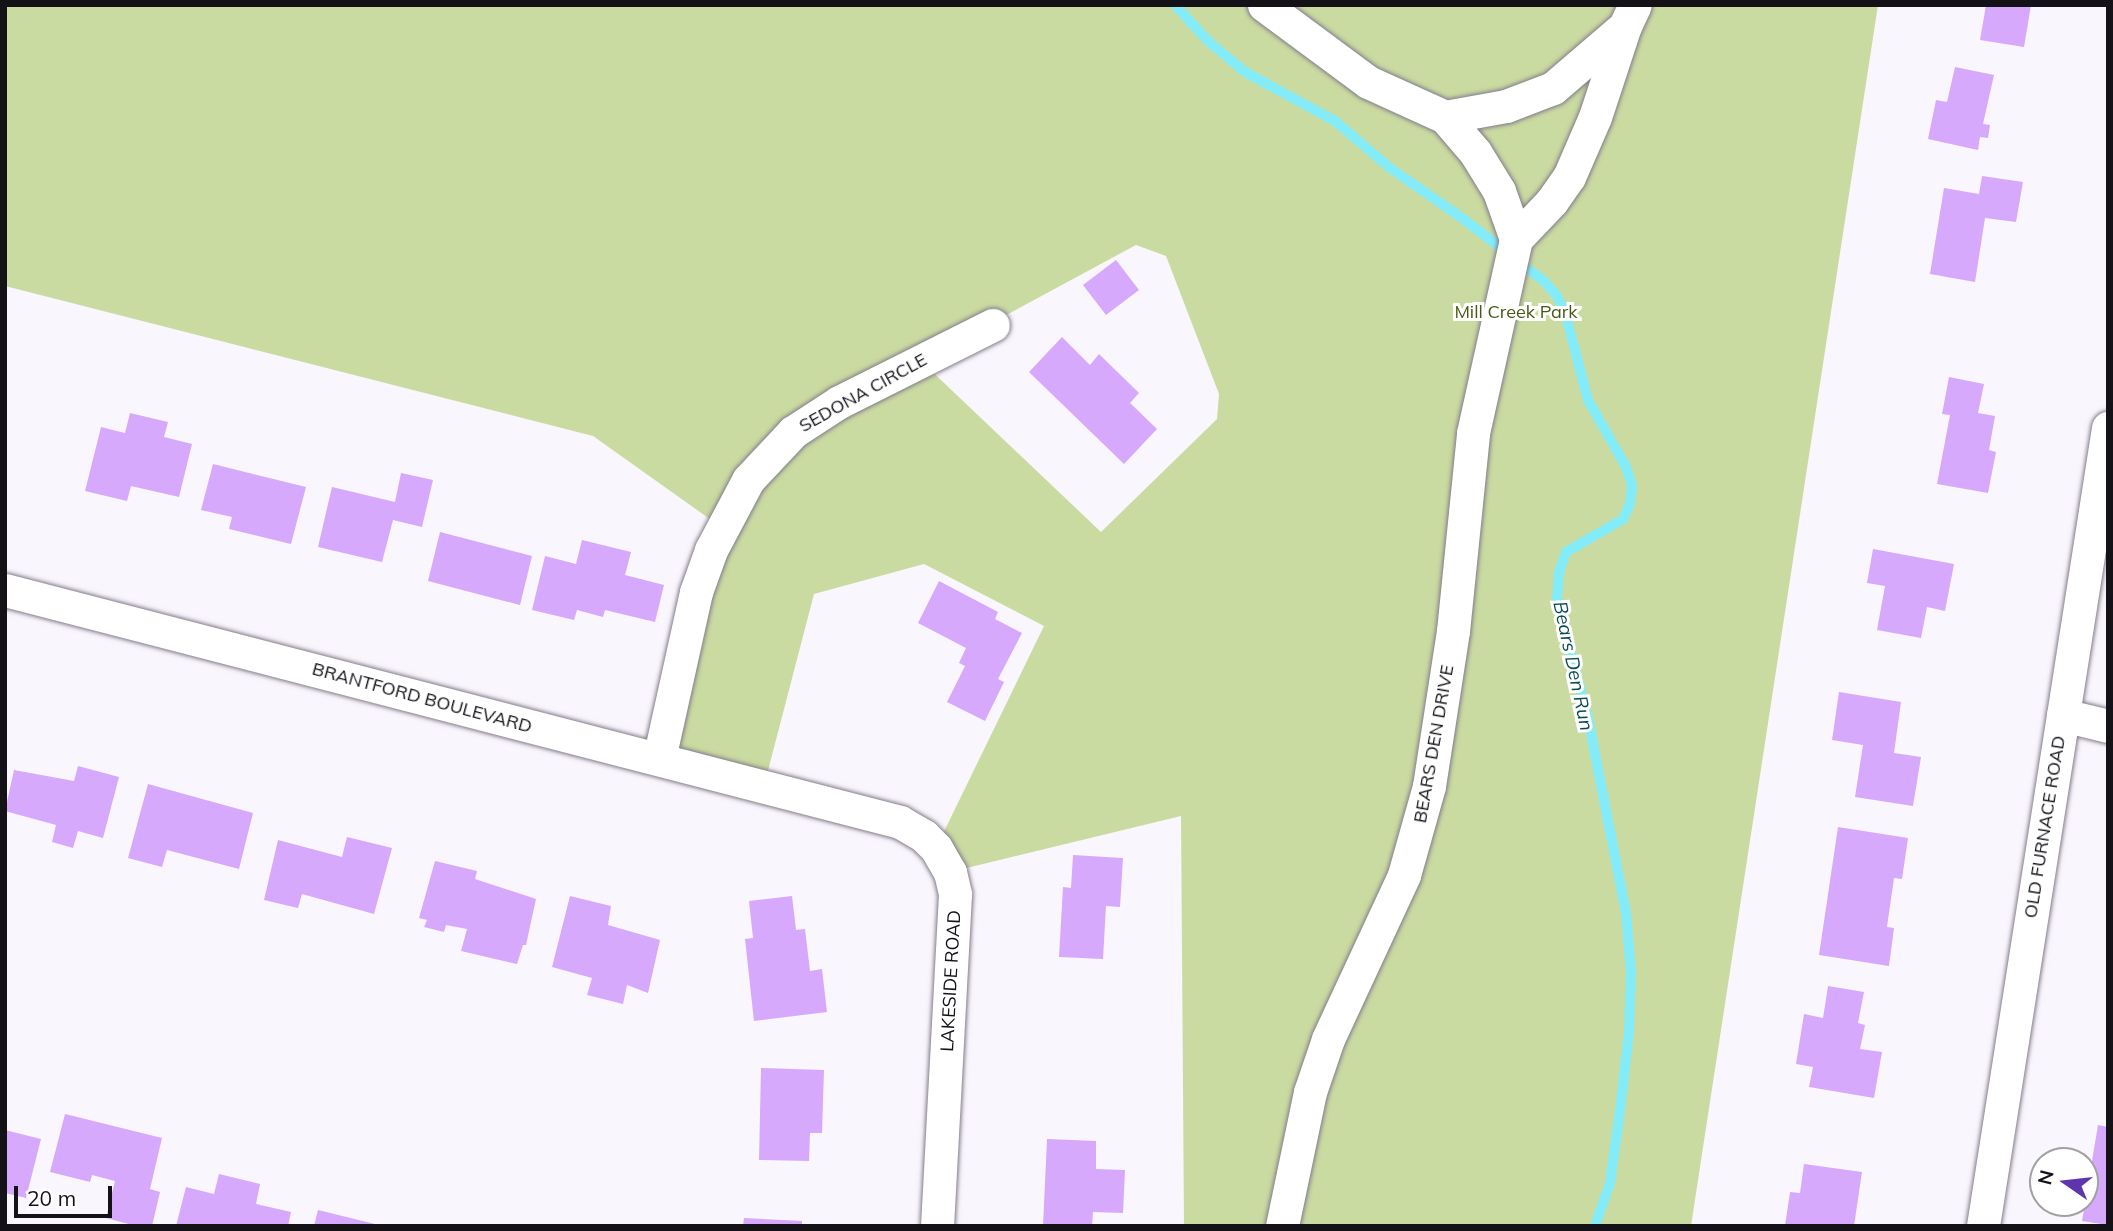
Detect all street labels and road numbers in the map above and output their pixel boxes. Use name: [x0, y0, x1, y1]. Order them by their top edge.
street label: SEDONA CIRCLE: [795, 349, 931, 437]
street label: BRANTFORD BOULEVARD: [310, 658, 534, 738]
street label: BEARS DEN DRIVE: [1409, 663, 1459, 825]
street label: OLD FURNACE ROAD: [2020, 734, 2070, 920]
street label: LAKESIDE ROAD: [937, 910, 965, 1052]

